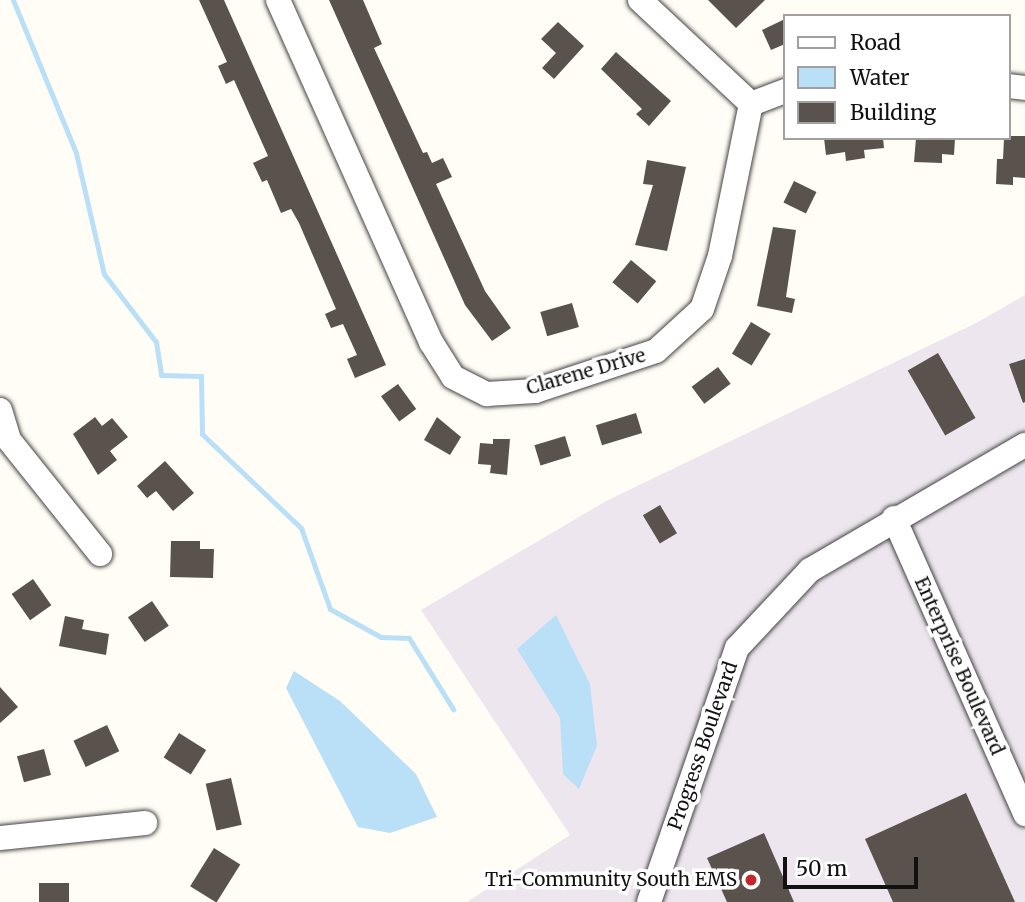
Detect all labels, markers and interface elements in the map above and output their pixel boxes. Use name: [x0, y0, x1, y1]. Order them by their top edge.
legend: [783, 14, 1011, 140]
text: Road: [850, 29, 901, 56]
text: Water: [850, 64, 909, 91]
text: Building: [850, 99, 936, 126]
street label: Clarene Drive: [524, 344, 648, 400]
street label: Enterprise Boulevard: [909, 573, 1009, 759]
street label: Progress Boulevard: [663, 659, 743, 833]
scale bar: [787, 842, 922, 886]
text: 50 m: [796, 855, 847, 882]
place label: Tri-Community South EMS: [485, 869, 737, 891]
marker: Tri-Community South EMS: [743, 872, 759, 888]

